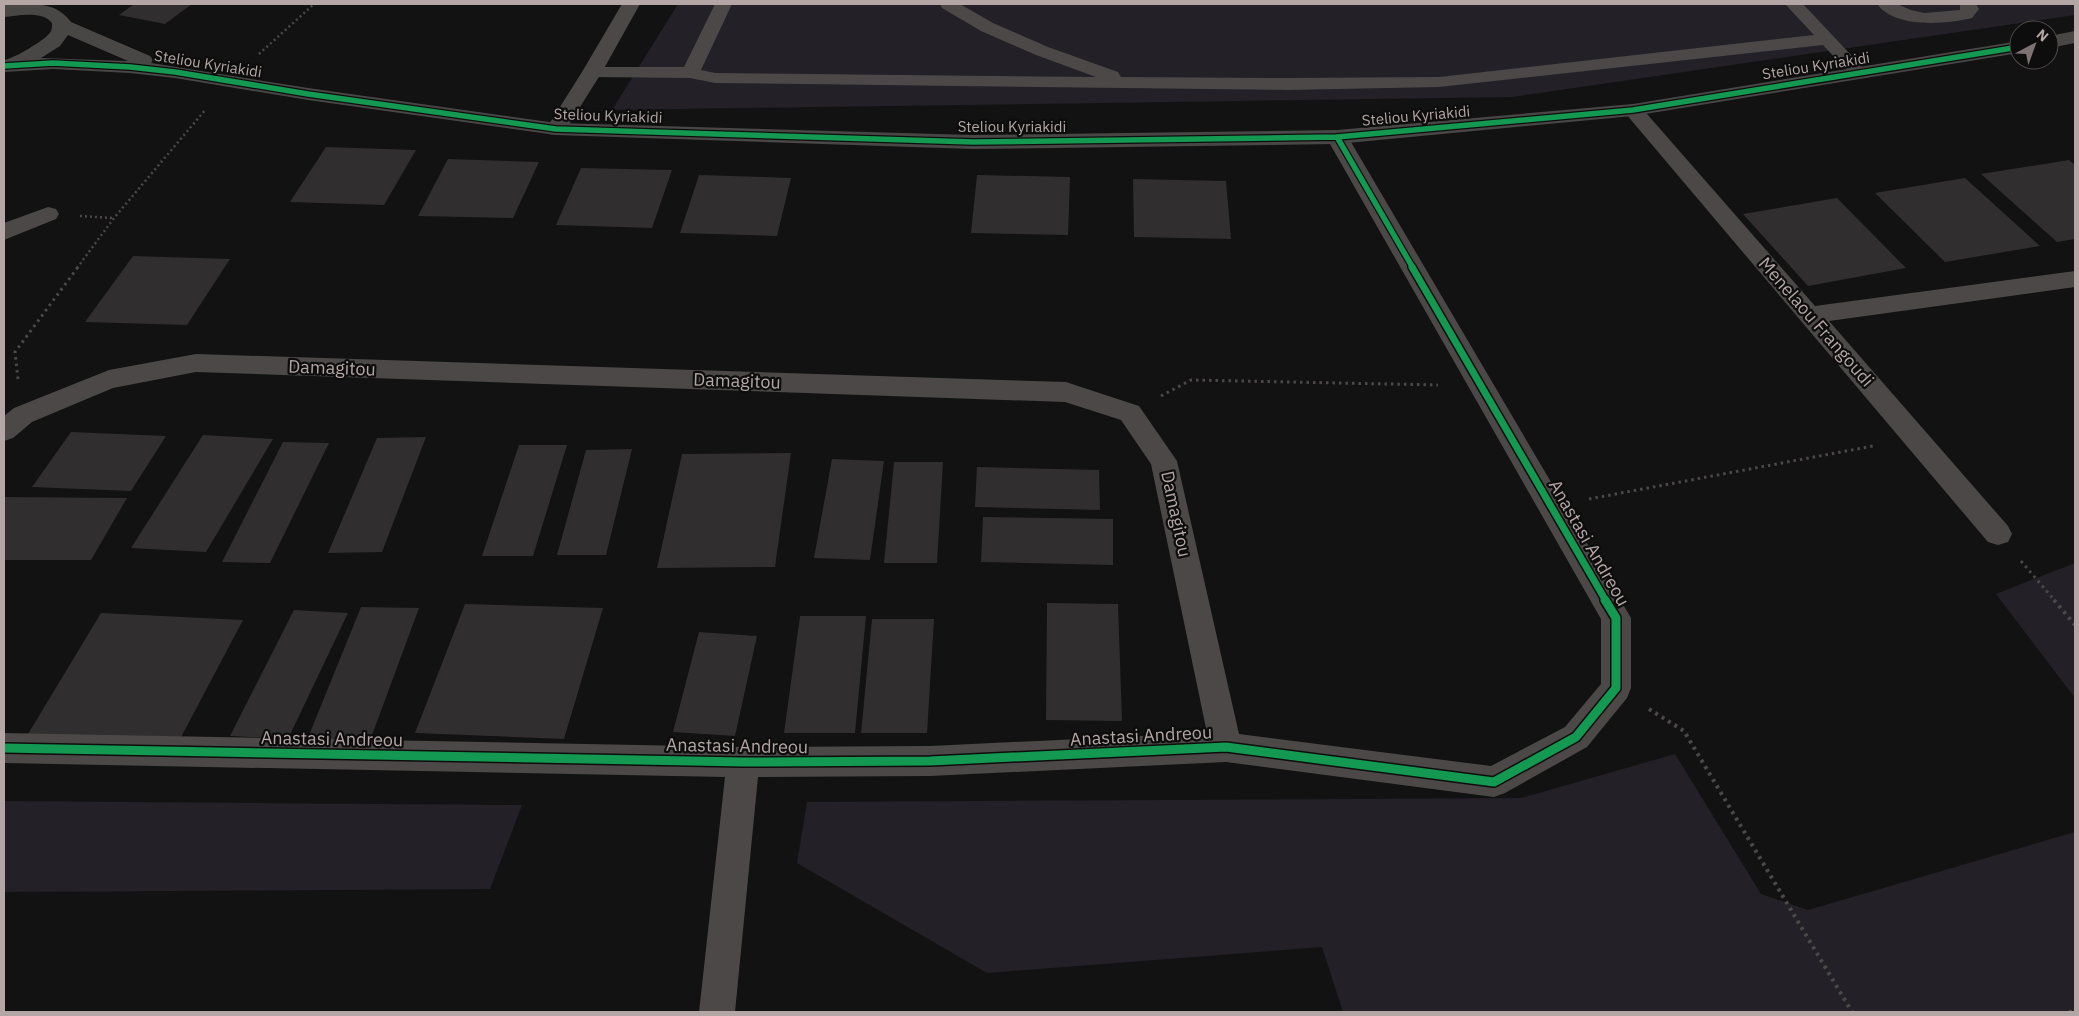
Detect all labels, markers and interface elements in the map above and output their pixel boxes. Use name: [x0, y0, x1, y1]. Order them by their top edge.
north arrow: [2009, 20, 2059, 70]
text: N: [2033, 25, 2052, 45]
street label: Steliou Kyriakidi: [153, 46, 263, 81]
street label: Steliou Kyriakidi: [1761, 48, 1871, 83]
street label: Steliou Kyriakidi: [1361, 101, 1471, 130]
street label: Steliou Kyriakidi: [553, 104, 663, 127]
street label: Steliou Kyriakidi: [958, 117, 1066, 136]
street label: Menelaou Frangoudi: [1754, 252, 1879, 391]
street label: Damagitou: [288, 354, 376, 381]
street label: Damagitou: [693, 367, 781, 394]
street label: Damagitou: [1156, 469, 1197, 559]
street label: Anastasi Andreou: [1544, 475, 1635, 610]
street label: Anastasi Andreou: [1069, 720, 1213, 751]
street label: Anastasi Andreou: [261, 726, 403, 751]
street label: Anastasi Andreou: [666, 733, 808, 758]

